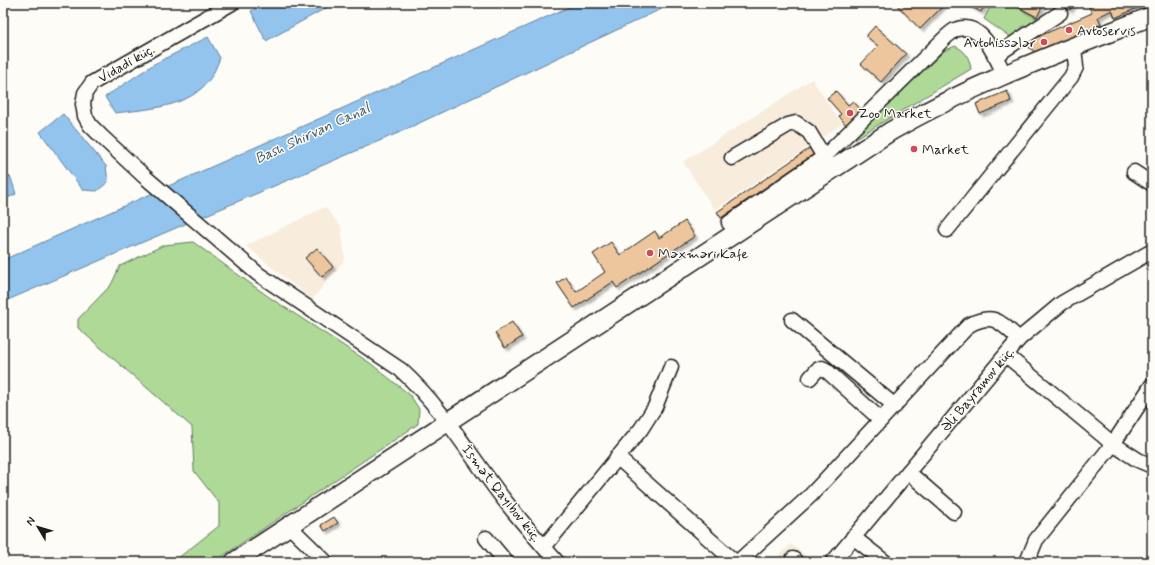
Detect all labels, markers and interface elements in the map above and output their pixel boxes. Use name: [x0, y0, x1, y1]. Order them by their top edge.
place label: Avtoservis: [1077, 22, 1136, 40]
marker: Avtoservis: [1064, 25, 1074, 35]
place label: Avtohissələr: [964, 34, 1036, 52]
marker: Avtohissələr: [1039, 37, 1049, 47]
street label: Vidadi küç.: [95, 40, 158, 87]
water label: Bash Shirvan Canal: [252, 98, 374, 169]
place label: Zoo Market: [858, 105, 932, 123]
marker: Zoo Market: [845, 108, 855, 118]
place label: Market: [922, 141, 970, 159]
marker: Market: [909, 144, 919, 154]
place label: Məxməri Kafe: [658, 245, 749, 263]
marker: Məxməri Kafe: [645, 248, 655, 258]
street label: Əli Bayramov küç.: [937, 343, 1019, 436]
street label: İsmət Qayıbov küç.: [458, 441, 545, 546]
north arrow: [18, 507, 58, 547]
text: N: [23, 514, 39, 529]

